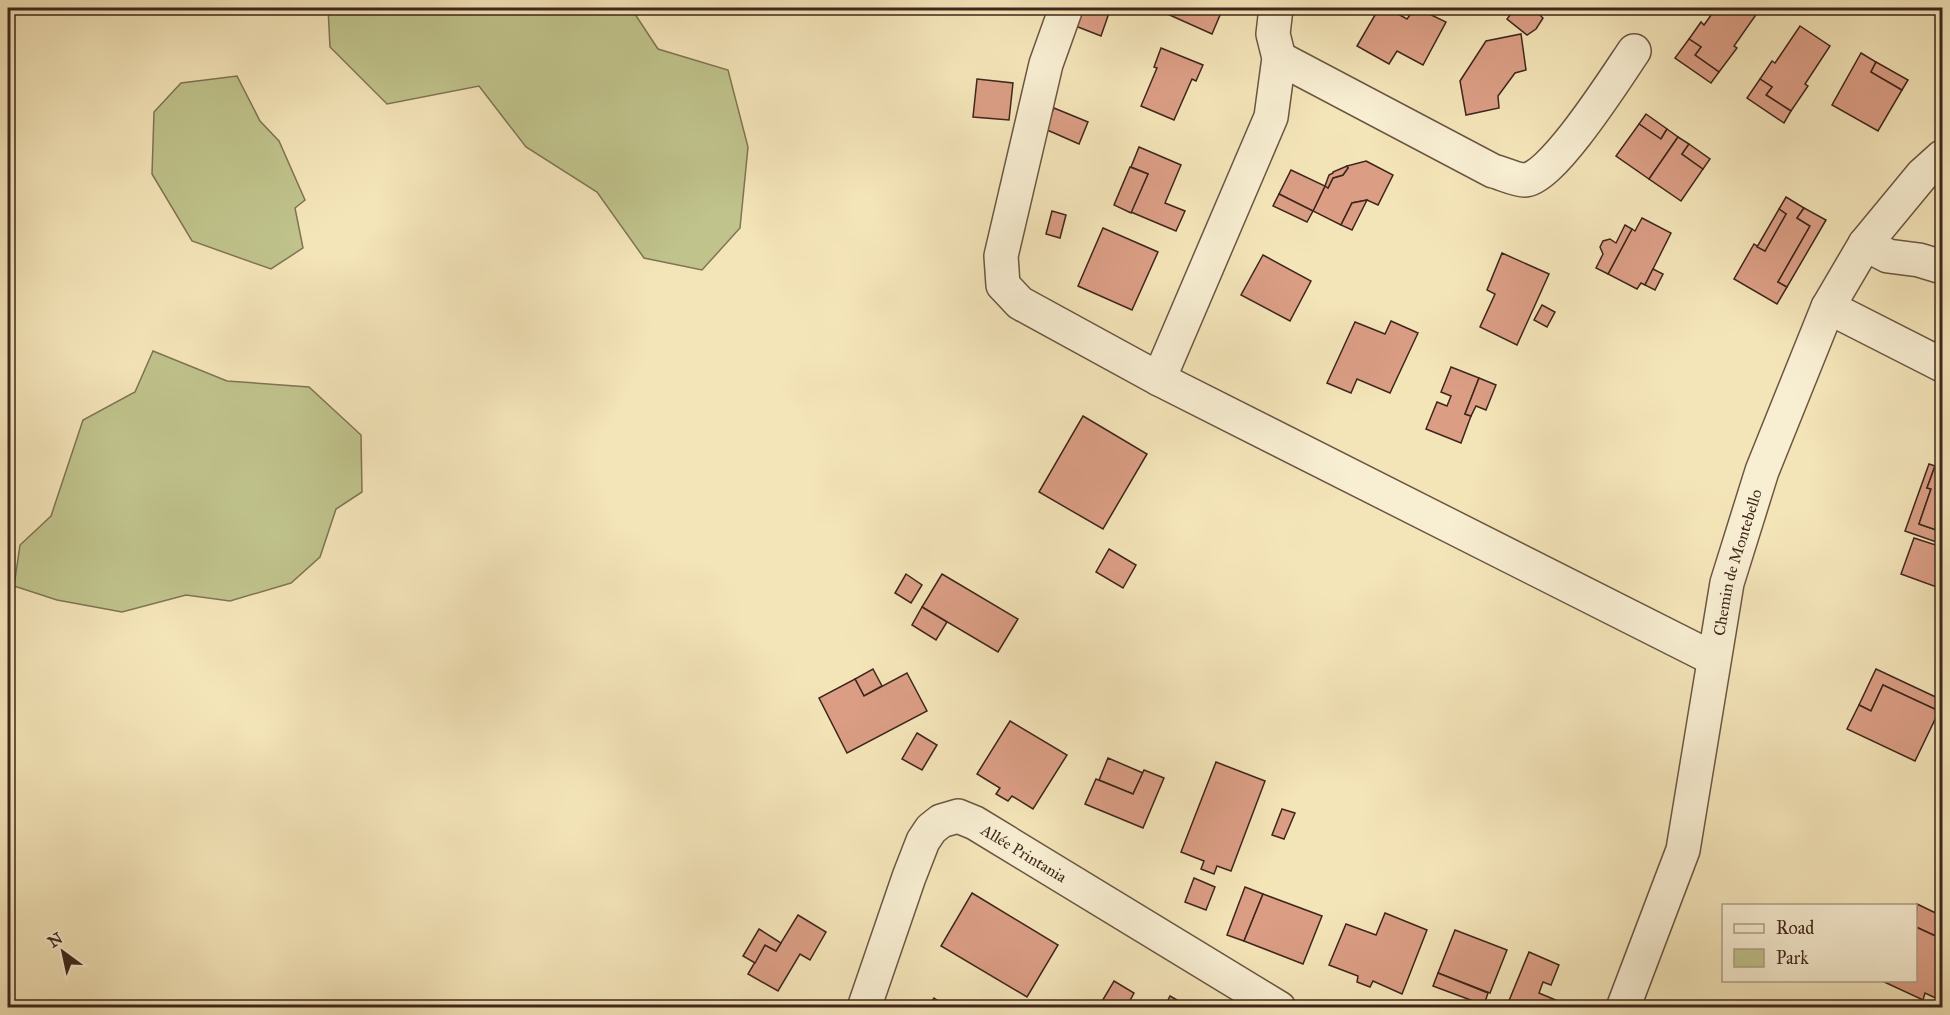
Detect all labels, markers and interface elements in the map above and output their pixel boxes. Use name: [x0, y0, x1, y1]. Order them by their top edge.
street label: Chemin de Montebello: [1709, 487, 1765, 637]
street label: Allée Printania: [977, 819, 1071, 886]
legend: [1722, 904, 1917, 982]
text: Road: [1776, 917, 1814, 939]
north arrow: [33, 922, 93, 982]
text: N: [44, 928, 66, 952]
text: Park: [1776, 947, 1809, 969]

